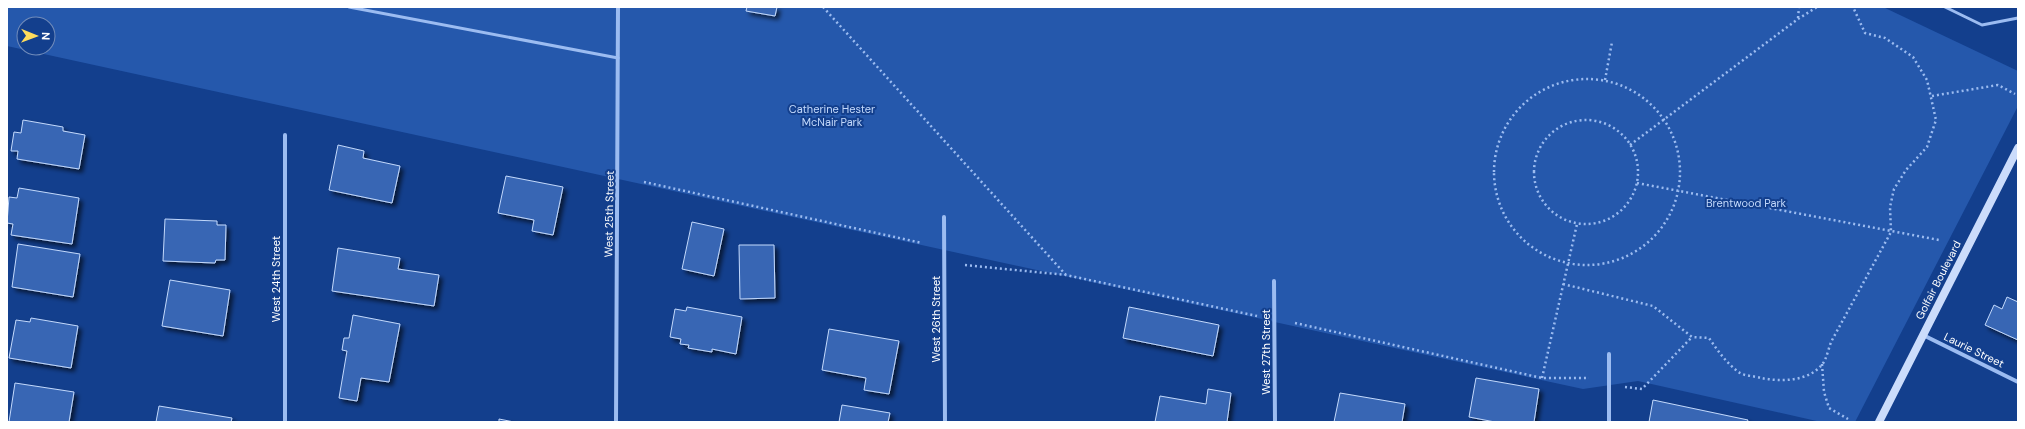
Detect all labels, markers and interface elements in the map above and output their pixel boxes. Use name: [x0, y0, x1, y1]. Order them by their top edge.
north arrow: [16, 16, 56, 56]
text: N: [39, 32, 53, 40]
park label: Catherine Hester McNair Park: [789, 102, 875, 129]
street label: West 25th Street: [601, 171, 617, 257]
park label: Brentwood Park: [1706, 196, 1787, 210]
street label: West 24th Street: [269, 236, 283, 322]
street label: Golfair Boulevard: [1912, 238, 1964, 322]
street label: West 26th Street: [929, 276, 943, 362]
street label: West 27th Street: [1259, 309, 1273, 395]
street label: Laurie Street: [1942, 329, 2006, 371]

